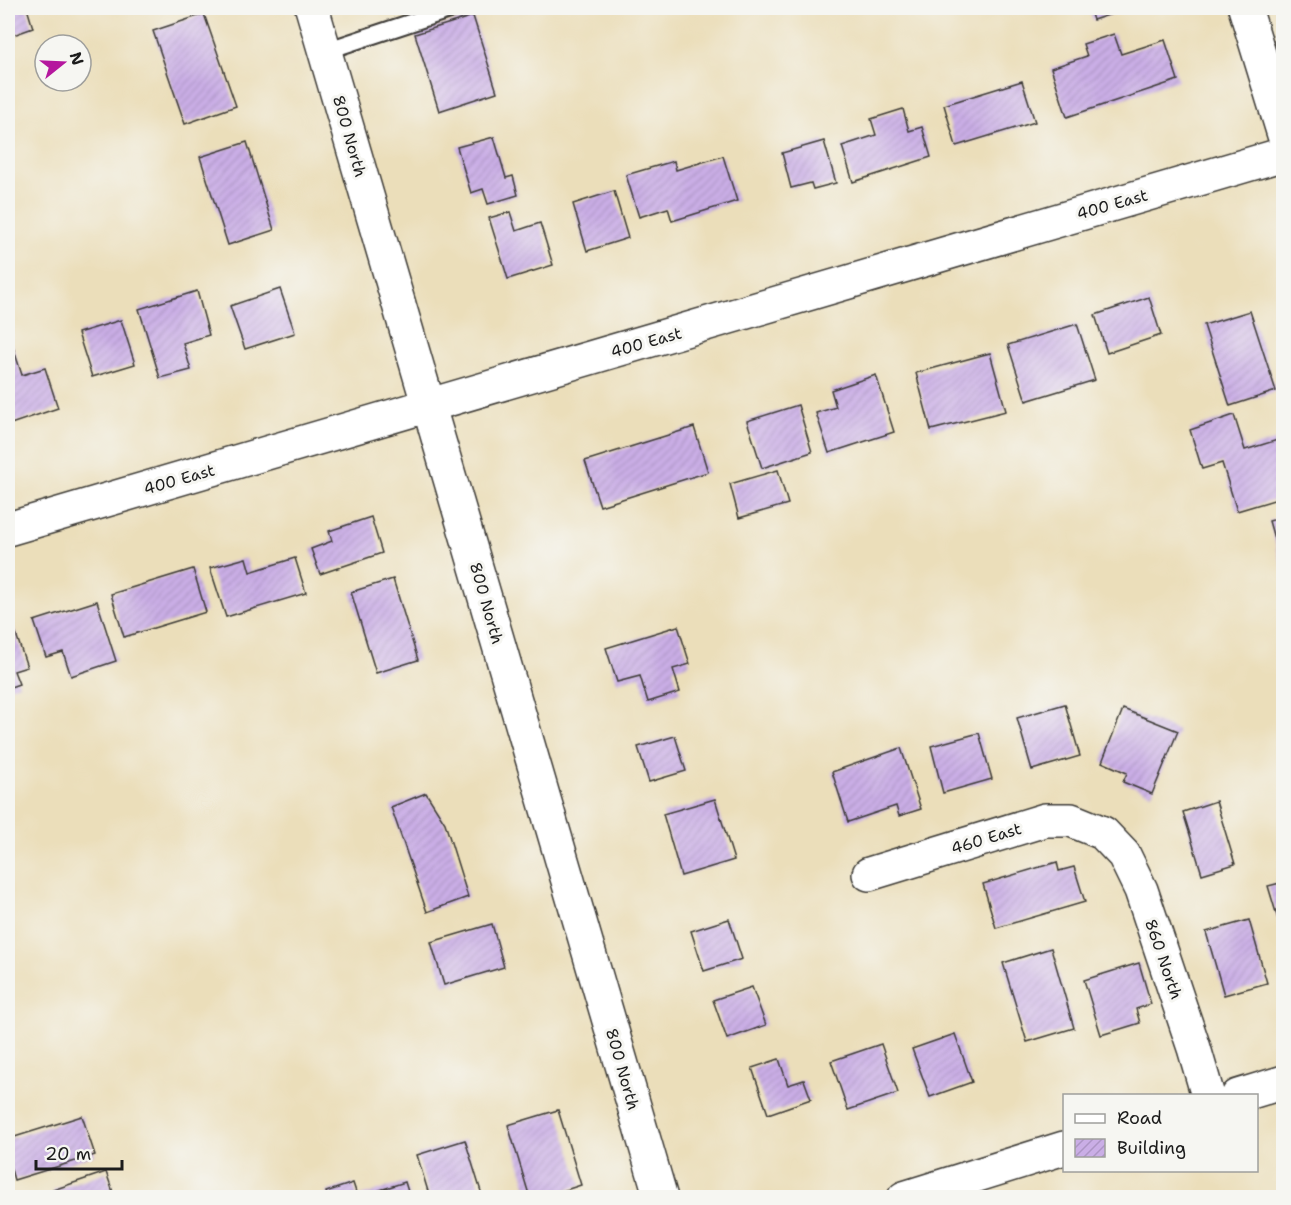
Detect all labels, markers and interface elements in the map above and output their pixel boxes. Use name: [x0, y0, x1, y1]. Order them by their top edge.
north arrow: [33, 33, 93, 93]
text: N: [65, 49, 89, 68]
street label: 800 North: [328, 93, 371, 179]
street label: 400 East: [1074, 184, 1150, 225]
street label: 400 East: [608, 322, 684, 363]
street label: 400 East: [141, 459, 217, 500]
street label: 800 North: [465, 560, 508, 646]
street label: 460 East: [948, 818, 1024, 859]
street label: 860 North: [1140, 916, 1187, 1002]
street label: 800 North: [601, 1026, 644, 1112]
legend: [1063, 1094, 1258, 1172]
text: Road: [1117, 1106, 1162, 1130]
scale bar: [36, 1133, 122, 1171]
text: Building: [1117, 1136, 1186, 1160]
text: 20 m: [45, 1142, 91, 1166]

